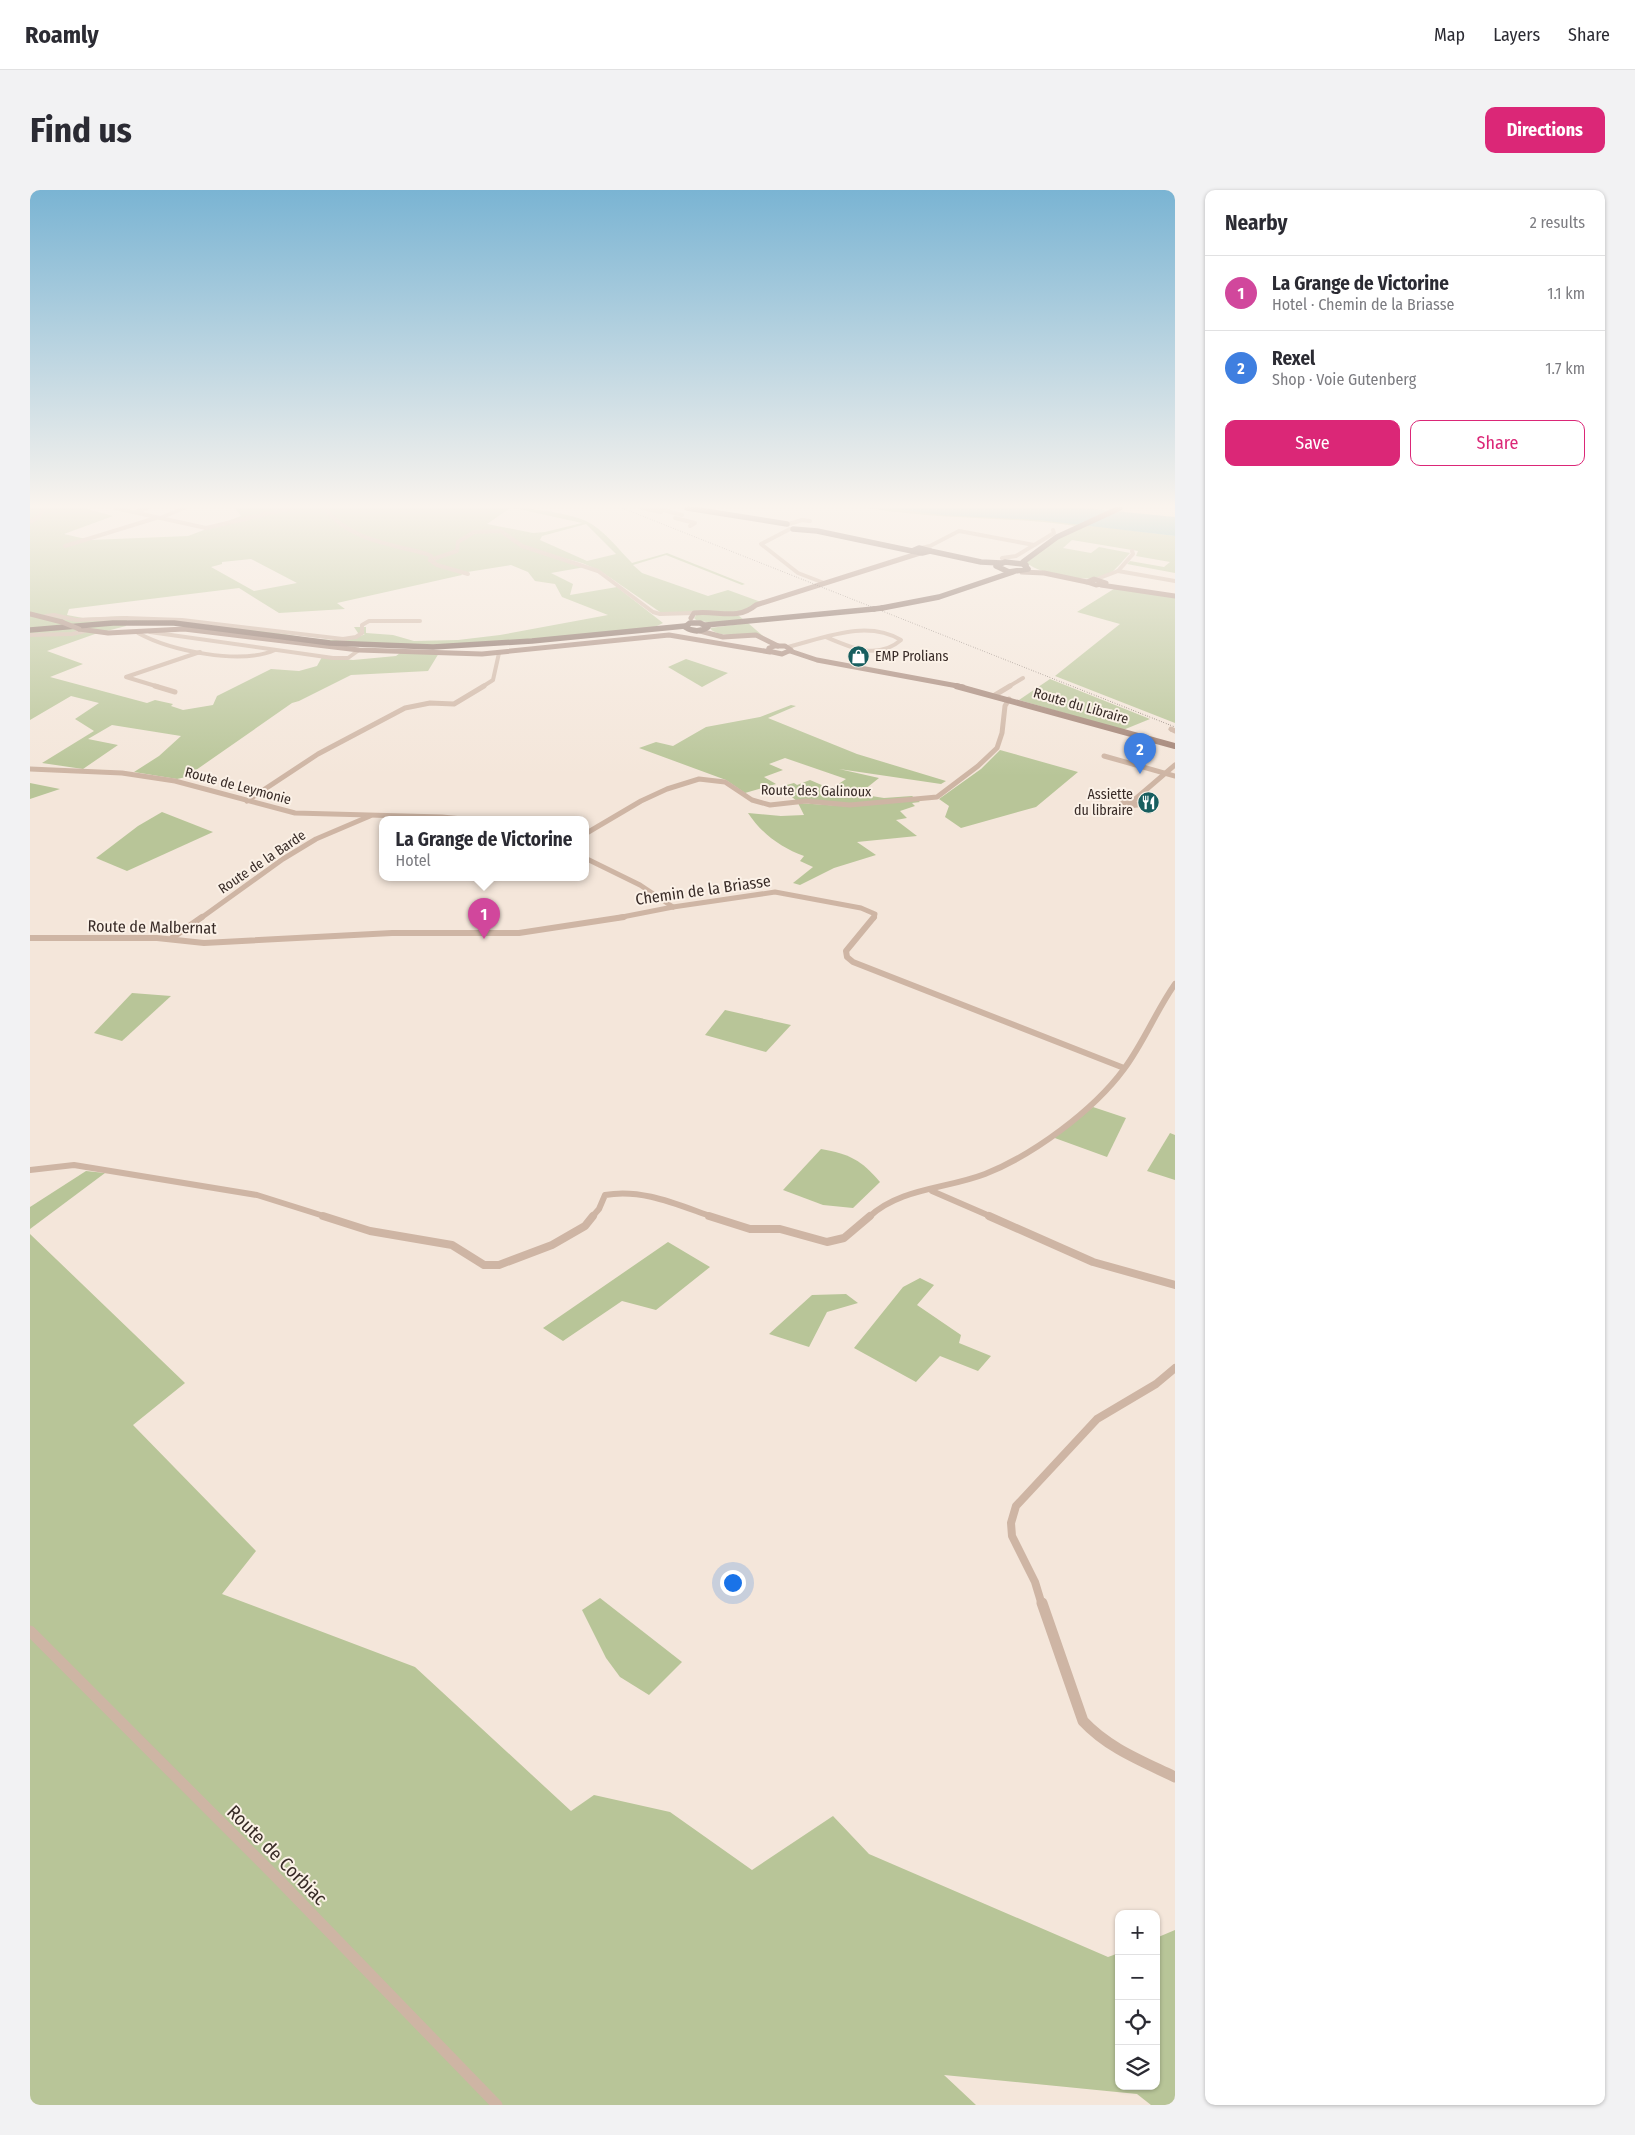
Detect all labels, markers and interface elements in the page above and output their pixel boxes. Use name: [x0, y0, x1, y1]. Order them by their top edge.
text: Roamly: [25, 21, 99, 49]
text: Map: [1434, 24, 1465, 46]
text: Layers: [1493, 24, 1540, 46]
text: Share: [1568, 24, 1610, 46]
button: Directions: [1485, 107, 1605, 153]
text: Find us: [30, 109, 132, 151]
text: Nearby: [1225, 210, 1287, 236]
text: 2 results: [1530, 213, 1585, 232]
text: La Grange de Victorine: [1272, 272, 1449, 295]
text: 1: [1238, 284, 1244, 303]
text: 1.1 km: [1547, 284, 1585, 303]
text: Hotel · Chemin de la Briasse: [1272, 295, 1454, 314]
text: Rexel: [1272, 347, 1315, 370]
text: 2: [1237, 359, 1245, 378]
text: 1.7 km: [1545, 359, 1585, 378]
text: Shop · Voie Gutenberg: [1272, 370, 1416, 389]
button: Save: [1225, 420, 1400, 466]
button: Share: [1410, 420, 1585, 466]
shop icon: EMP Prolians: [847, 644, 871, 668]
place label: EMP Prolians: [875, 648, 948, 665]
street label: Route du Libraire: [1031, 684, 1131, 728]
pin: 2: [1124, 733, 1156, 774]
street label: Route de Leymonie: [183, 764, 293, 808]
street label: Route des Galinoux: [761, 782, 872, 800]
place label: Assiette du libraire: [1074, 786, 1133, 819]
restaurant icon: Assiette du libraire: [1137, 790, 1161, 814]
popup: [379, 816, 589, 881]
street label: Route de la Barde: [215, 827, 309, 897]
text: La Grange de Victorine: [396, 828, 572, 851]
text: Hotel: [396, 851, 431, 870]
street label: Chemin de la Briasse: [634, 871, 772, 909]
pin: 1: [468, 898, 500, 939]
street label: Route de Malbernat: [87, 916, 217, 938]
your location: [720, 1570, 746, 1596]
street label: Route de Corbiac: [222, 1800, 332, 1910]
map controls: [1115, 1910, 1160, 2090]
button: +: [1115, 1910, 1160, 1955]
button: −: [1115, 1955, 1160, 2000]
button: locate: [1115, 2000, 1160, 2045]
button: layers: [1115, 2045, 1160, 2090]

